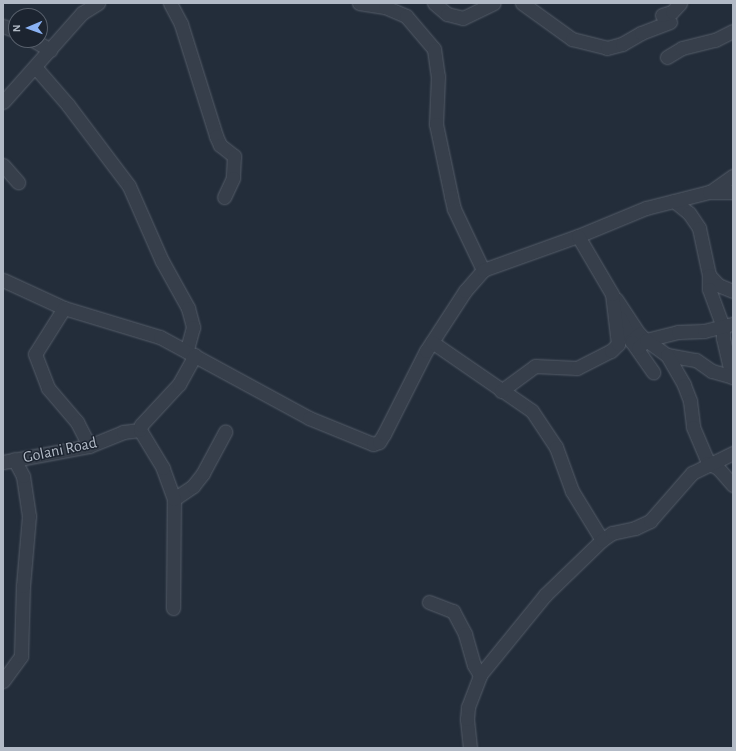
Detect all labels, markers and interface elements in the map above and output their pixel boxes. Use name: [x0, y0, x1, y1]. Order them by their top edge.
north arrow: [8, 8, 48, 48]
text: N: [11, 24, 22, 32]
street label: Golani Road: [21, 433, 99, 467]

